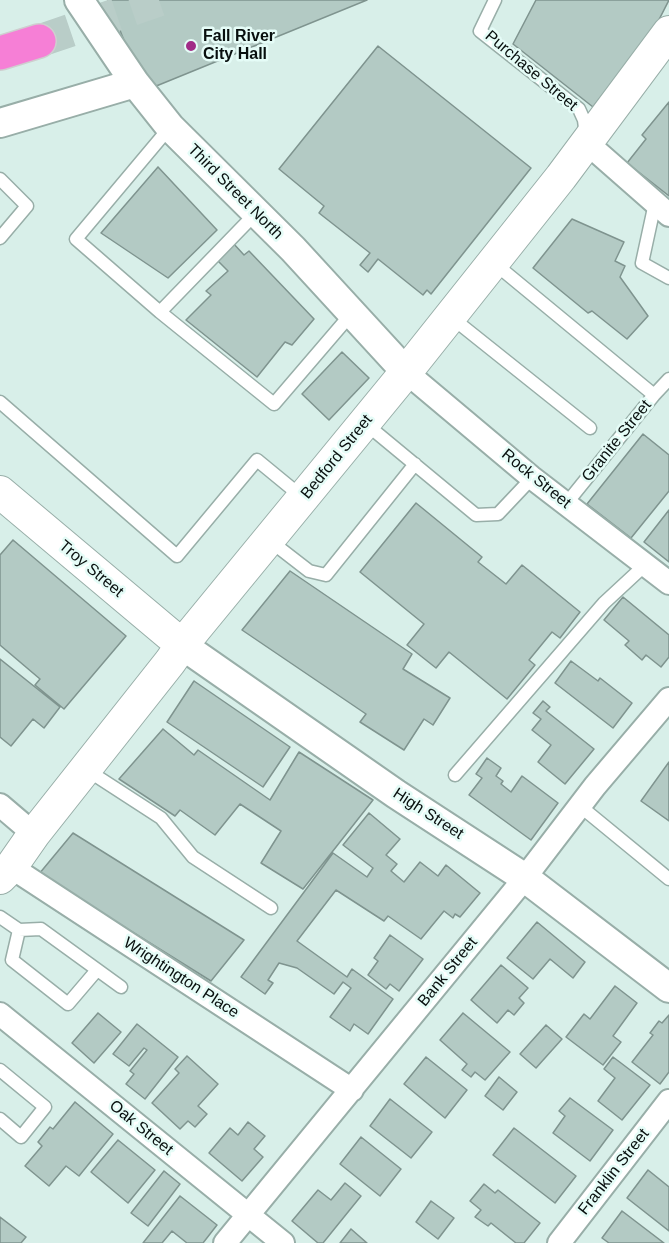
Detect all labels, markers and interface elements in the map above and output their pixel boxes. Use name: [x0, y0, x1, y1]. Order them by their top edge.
place label: Fall River City Hall: [203, 27, 275, 65]
street label: Purchase Street: [481, 27, 581, 115]
marker: Fall River City Hall: [184, 39, 198, 53]
street label: Third Street North: [183, 140, 287, 244]
street label: Granite Street: [578, 396, 656, 486]
street label: Bedford Street: [297, 411, 377, 503]
street label: Rock Street: [497, 445, 575, 513]
street label: Troy Street: [55, 536, 127, 602]
street label: High Street: [389, 784, 467, 844]
street label: Wrightington Place: [120, 933, 242, 1023]
street label: Bank Street: [414, 933, 482, 1011]
street label: Oak Street: [105, 1096, 177, 1160]
street label: Franklin Street: [574, 1125, 654, 1219]

